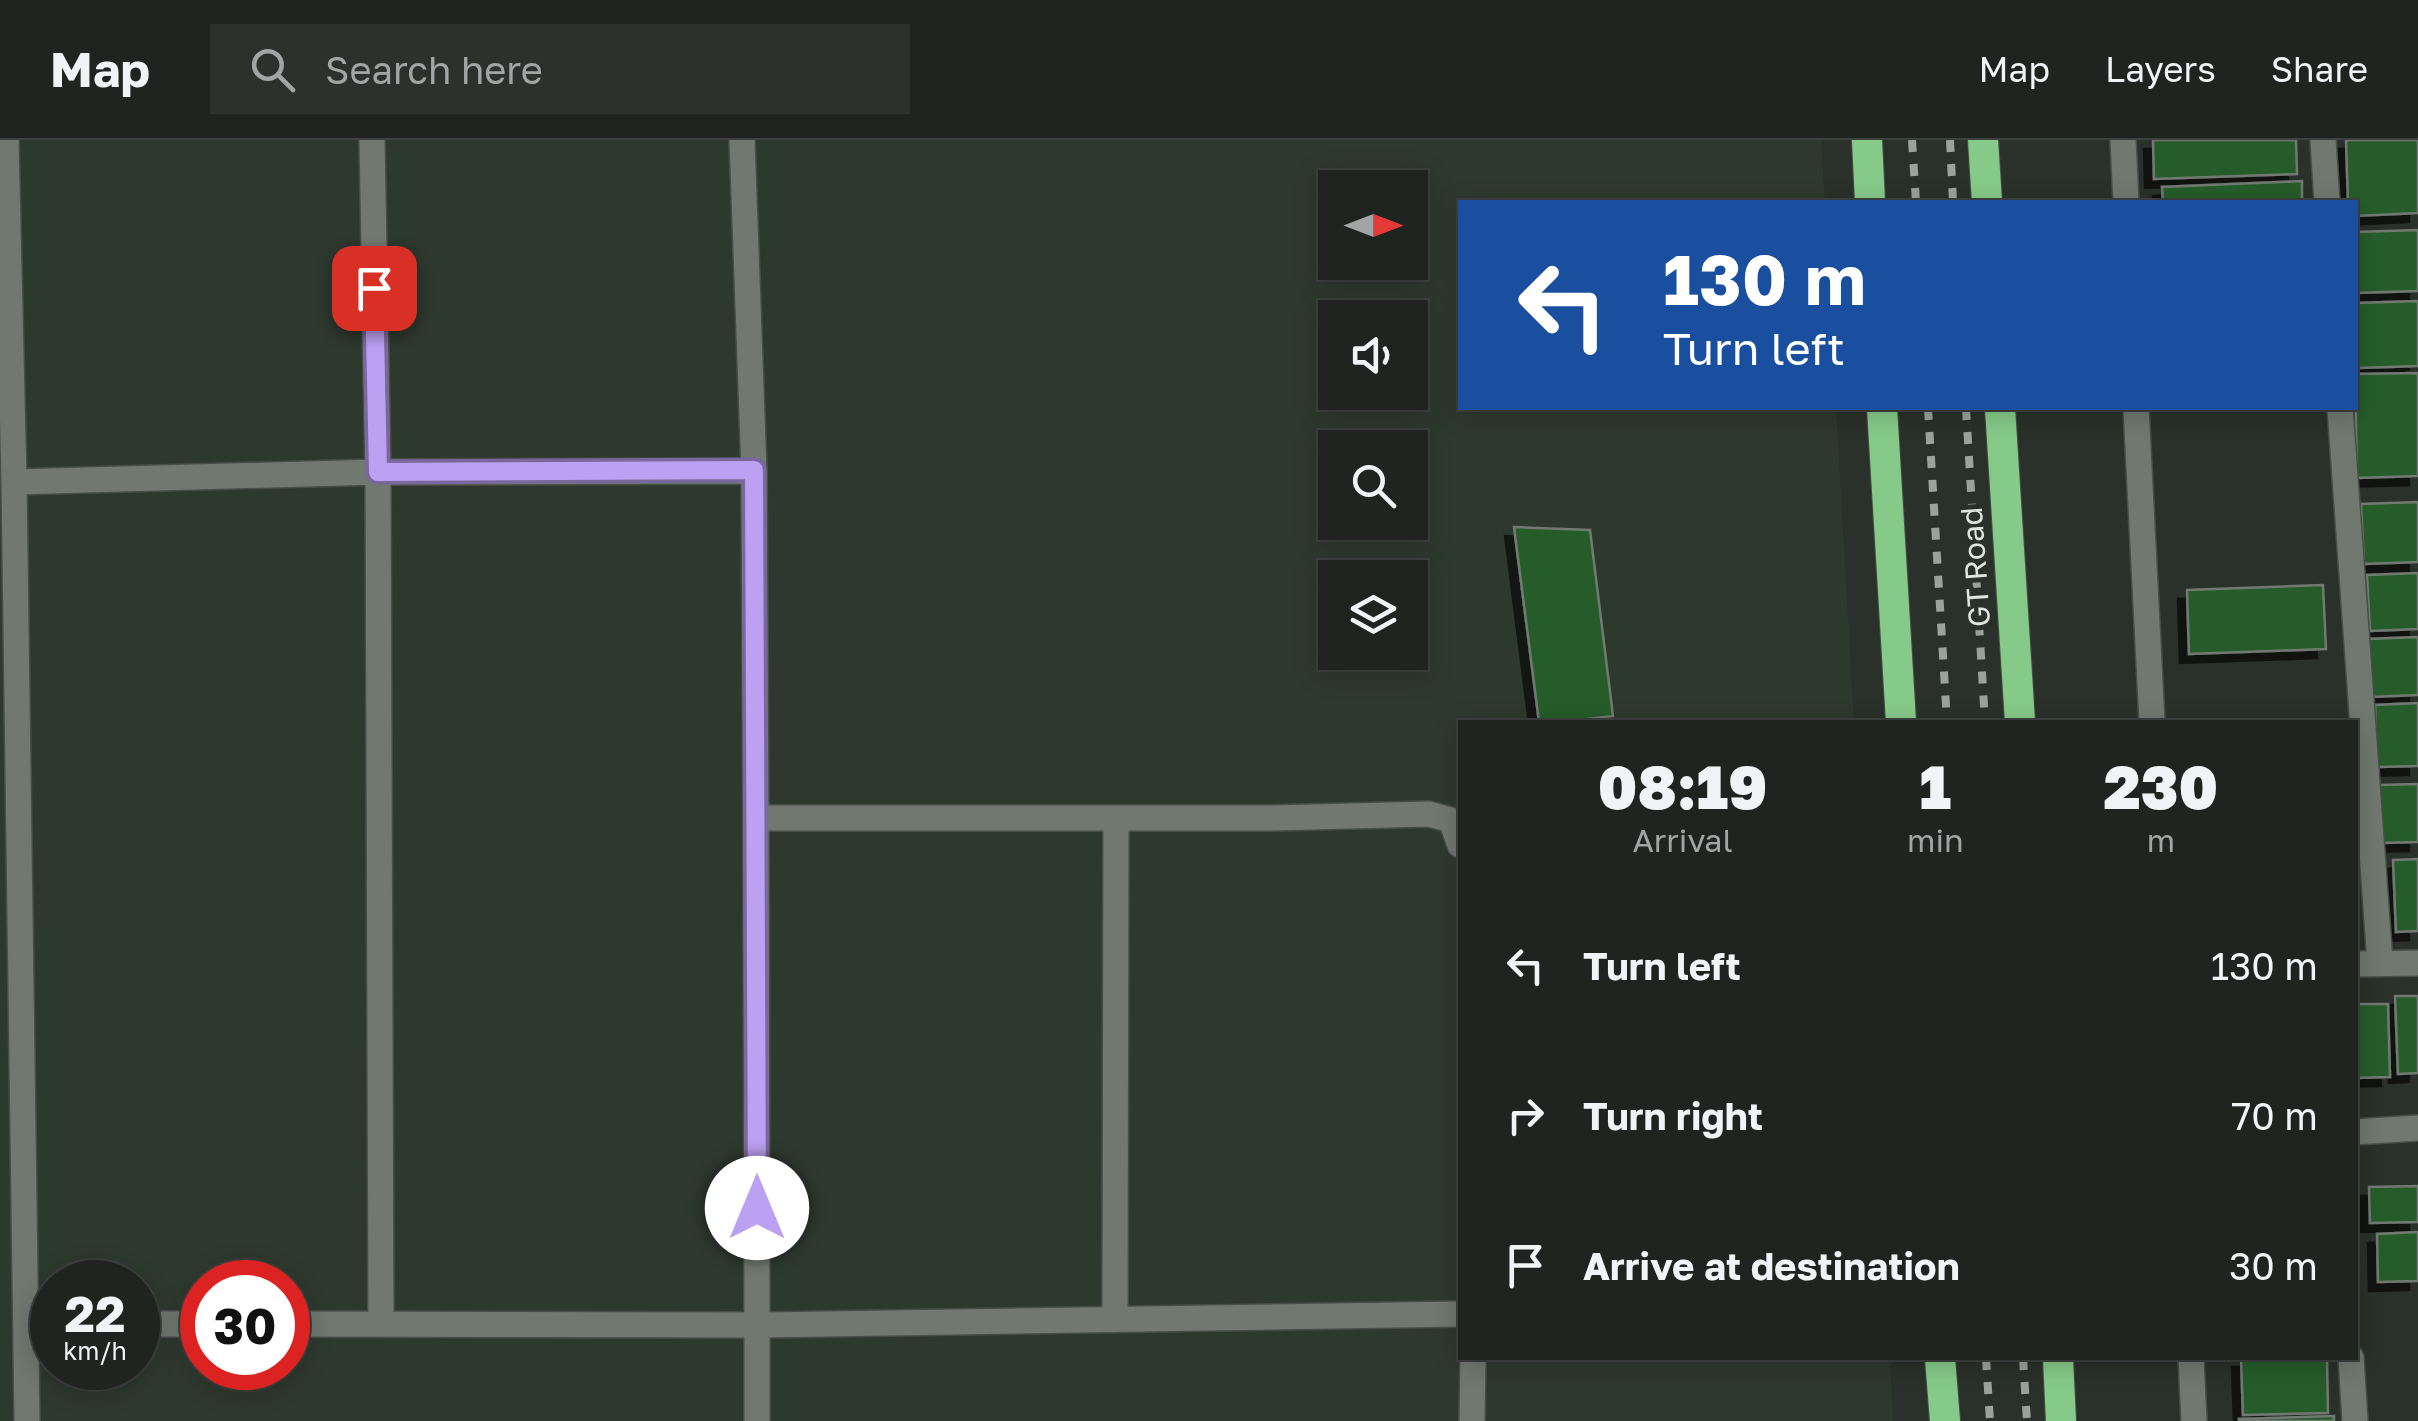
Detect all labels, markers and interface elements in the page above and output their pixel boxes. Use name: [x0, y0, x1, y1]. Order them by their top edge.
search box: [210, 24, 910, 114]
text: Map: [50, 40, 150, 98]
icon: search: [245, 42, 300, 97]
text: Search here: [325, 47, 543, 92]
text: Map: [1979, 48, 2050, 90]
text: Layers: [2105, 48, 2216, 90]
text: Share: [2271, 48, 2368, 90]
north arrow: [1318, 170, 1428, 280]
map controls: [1318, 170, 1428, 670]
text: 130 m: [1663, 236, 1866, 320]
icon: left: [1498, 240, 1628, 370]
pin: [332, 246, 417, 331]
icon: arrive: [347, 261, 402, 316]
button: sound: [1318, 300, 1428, 410]
text: Turn left: [1663, 321, 1845, 375]
button: search: [1318, 430, 1428, 540]
street label: GT Road: [1953, 506, 1997, 628]
button: layers: [1318, 560, 1428, 670]
text: 08:19: [1598, 750, 1767, 822]
text: 1: [1920, 750, 1951, 822]
text: 230: [2104, 750, 2218, 822]
text: Arrival: [1632, 821, 1733, 859]
text: min: [1907, 821, 1964, 859]
text: m: [2147, 821, 2175, 859]
icon: left: [1498, 938, 1553, 993]
text: Turn left: [1583, 943, 1741, 988]
text: 130 m: [2211, 943, 2318, 988]
icon: right: [1498, 1088, 1553, 1143]
text: Turn right: [1583, 1093, 1763, 1138]
text: 70 m: [2231, 1093, 2318, 1138]
position arrow: [705, 1156, 809, 1260]
icon: arrive: [1498, 1238, 1553, 1293]
text: Arrive at destination: [1583, 1243, 1960, 1288]
text: 30 m: [2229, 1243, 2318, 1288]
speed limit sign: 30: [180, 1260, 310, 1390]
text: 22: [64, 1283, 125, 1343]
text: km/h: [63, 1335, 127, 1366]

